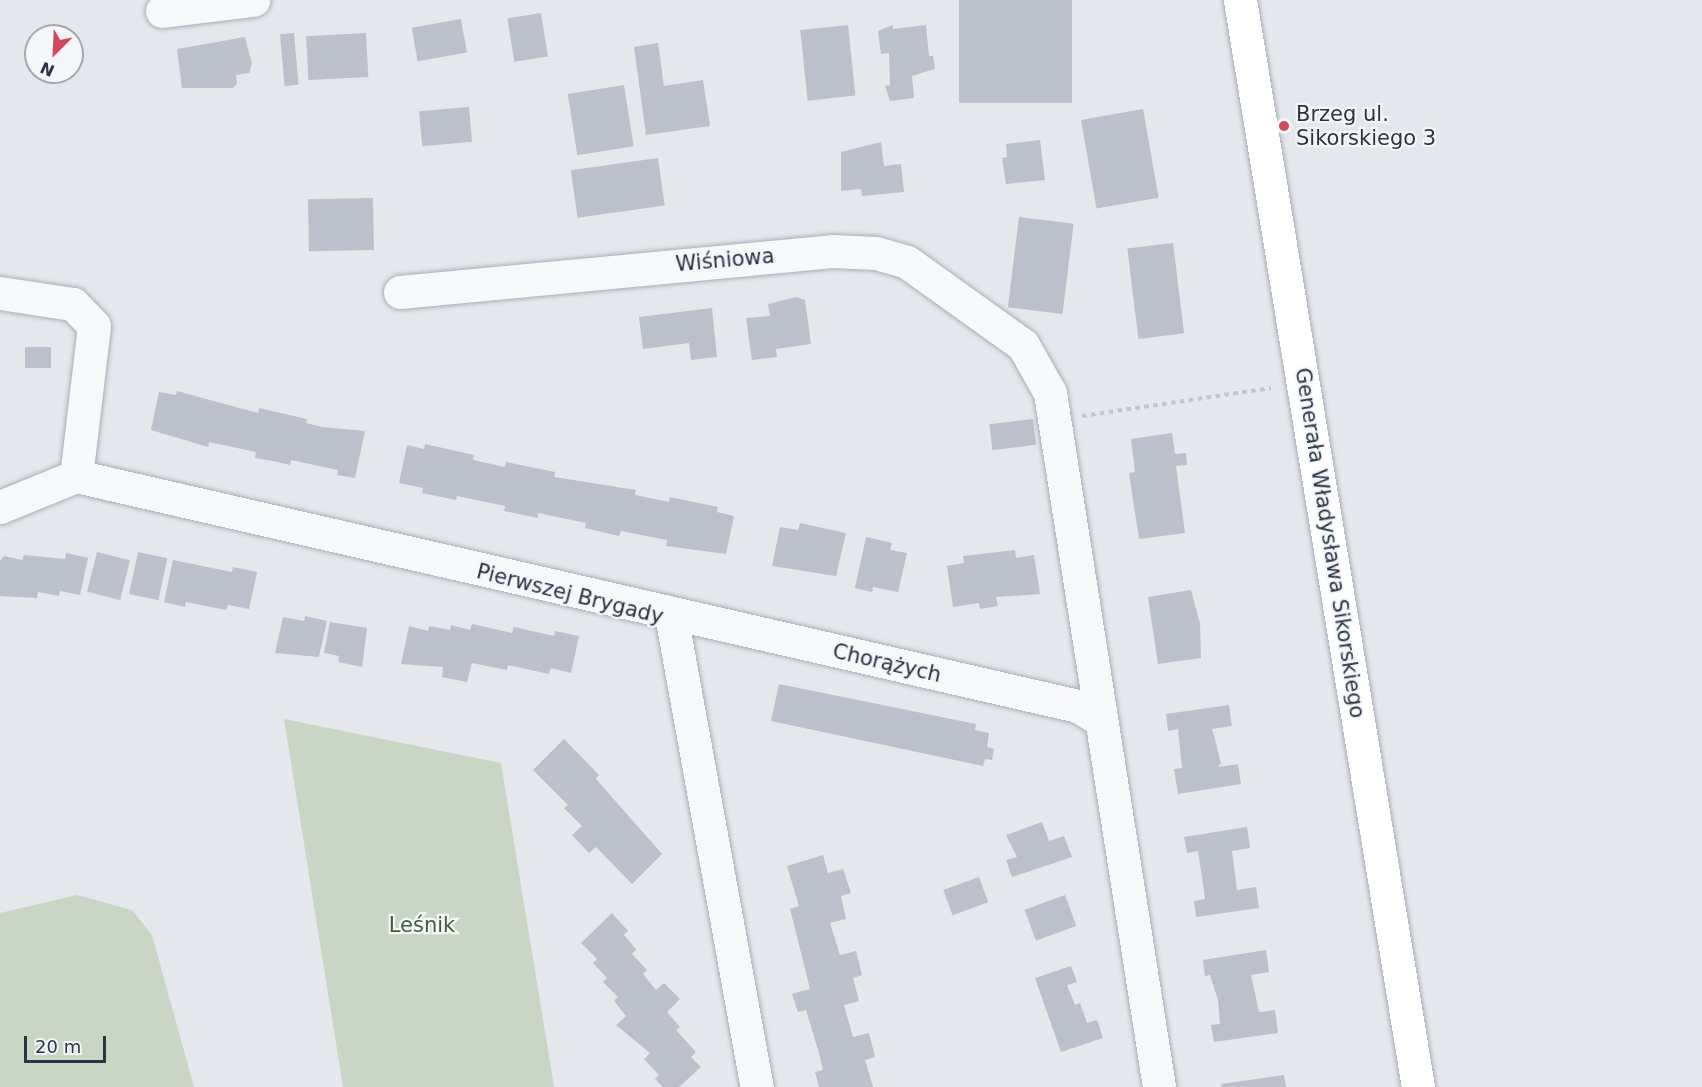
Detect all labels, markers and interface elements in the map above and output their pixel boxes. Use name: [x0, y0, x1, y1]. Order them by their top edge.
north arrow: [24, 24, 84, 84]
text: N: [37, 58, 57, 80]
place label: Brzeg ul. Sikorskiego 3: [1296, 101, 1436, 151]
marker: Brzeg ul. Sikorskiego 3: [1277, 119, 1291, 133]
street label: Wiśniowa: [675, 243, 775, 277]
street label: Generała Władysława Sikorskiego: [1290, 366, 1370, 720]
street label: Pierwszej Brygady: [474, 559, 666, 629]
street label: Chorążych: [830, 638, 944, 688]
park label: Leśnik: [389, 912, 455, 938]
scale bar: [27, 1024, 110, 1062]
text: 20 m: [35, 1036, 81, 1057]

